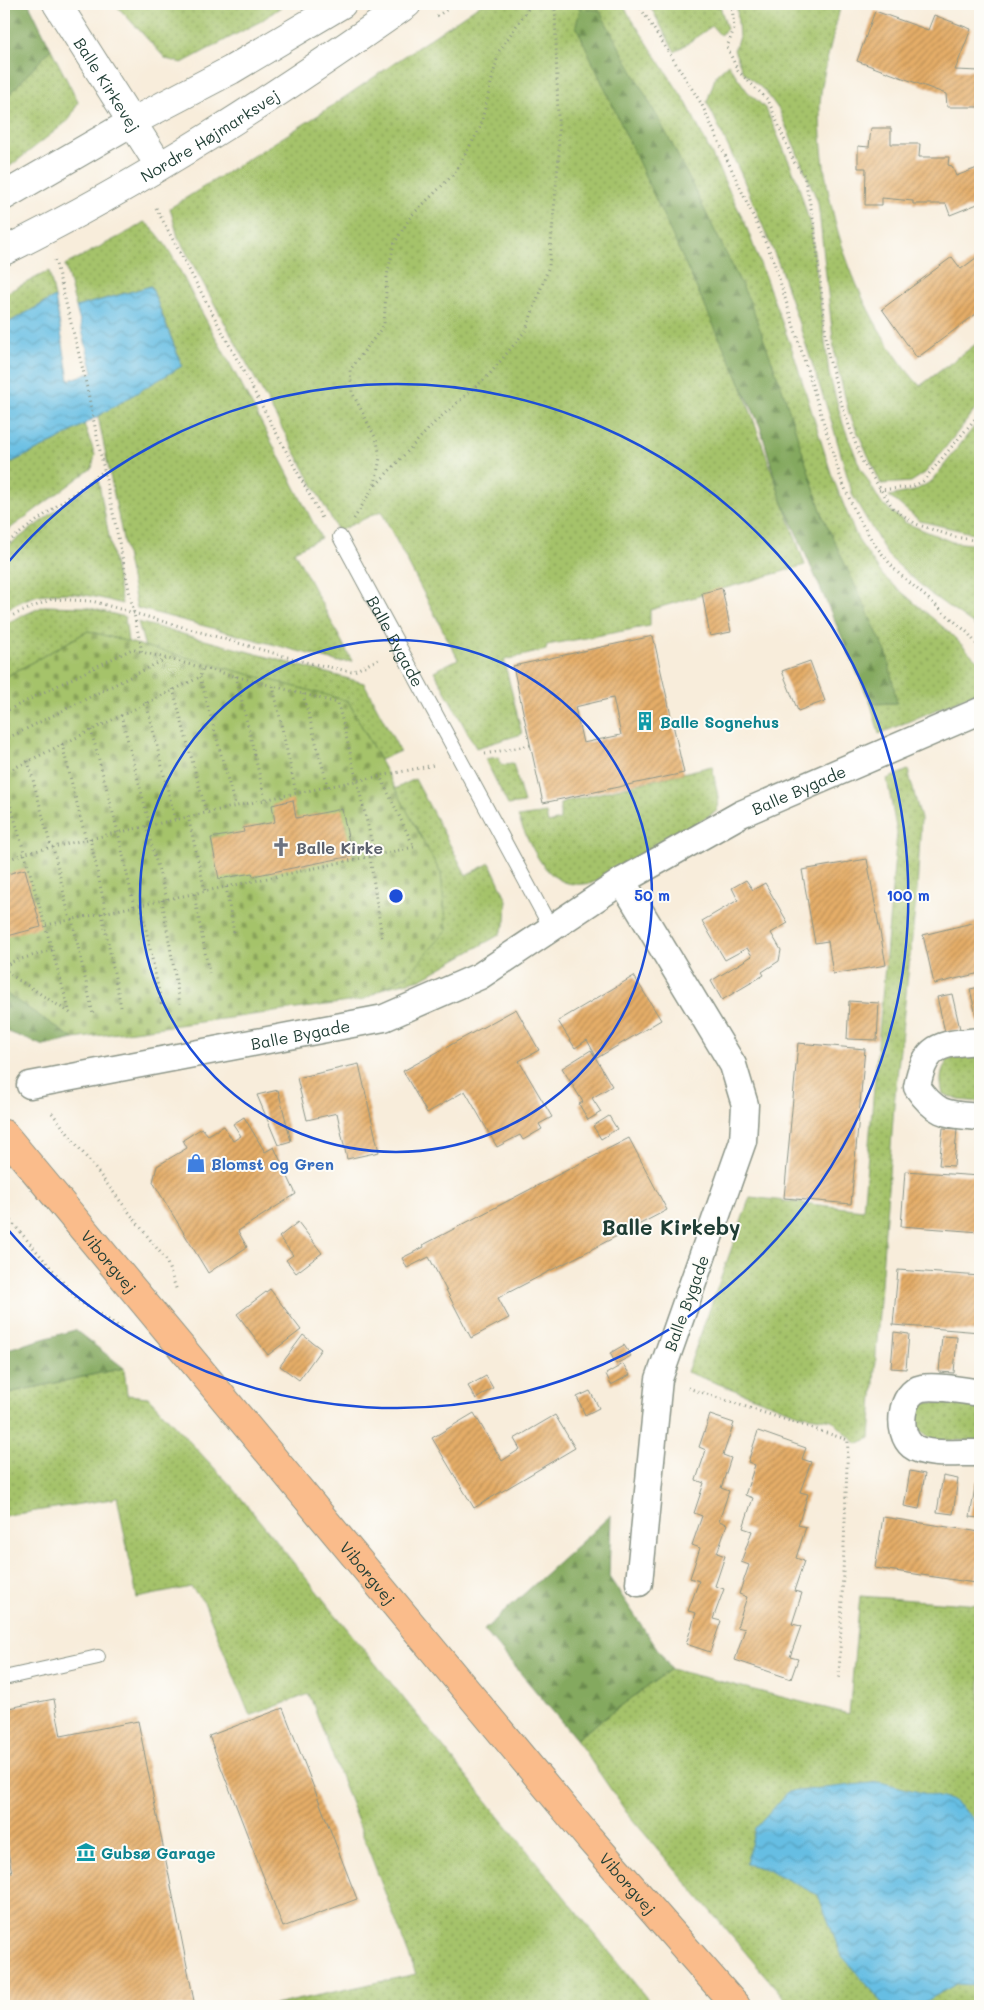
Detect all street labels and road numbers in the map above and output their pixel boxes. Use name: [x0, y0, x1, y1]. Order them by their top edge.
street label: Balle Kirkevej: [70, 33, 146, 135]
street label: Nordre Højmarksvej: [136, 84, 283, 186]
street label: Balle Bygade: [363, 592, 429, 690]
street label: Balle Bygade: [748, 760, 849, 819]
street label: Balle Bygade: [249, 1014, 352, 1054]
street label: Viborgvej: [77, 1225, 142, 1297]
street label: Balle Bygade: [659, 1252, 713, 1354]
street label: Viborgvej: [336, 1536, 401, 1608]
street label: Viborgvej: [595, 1847, 661, 1918]

